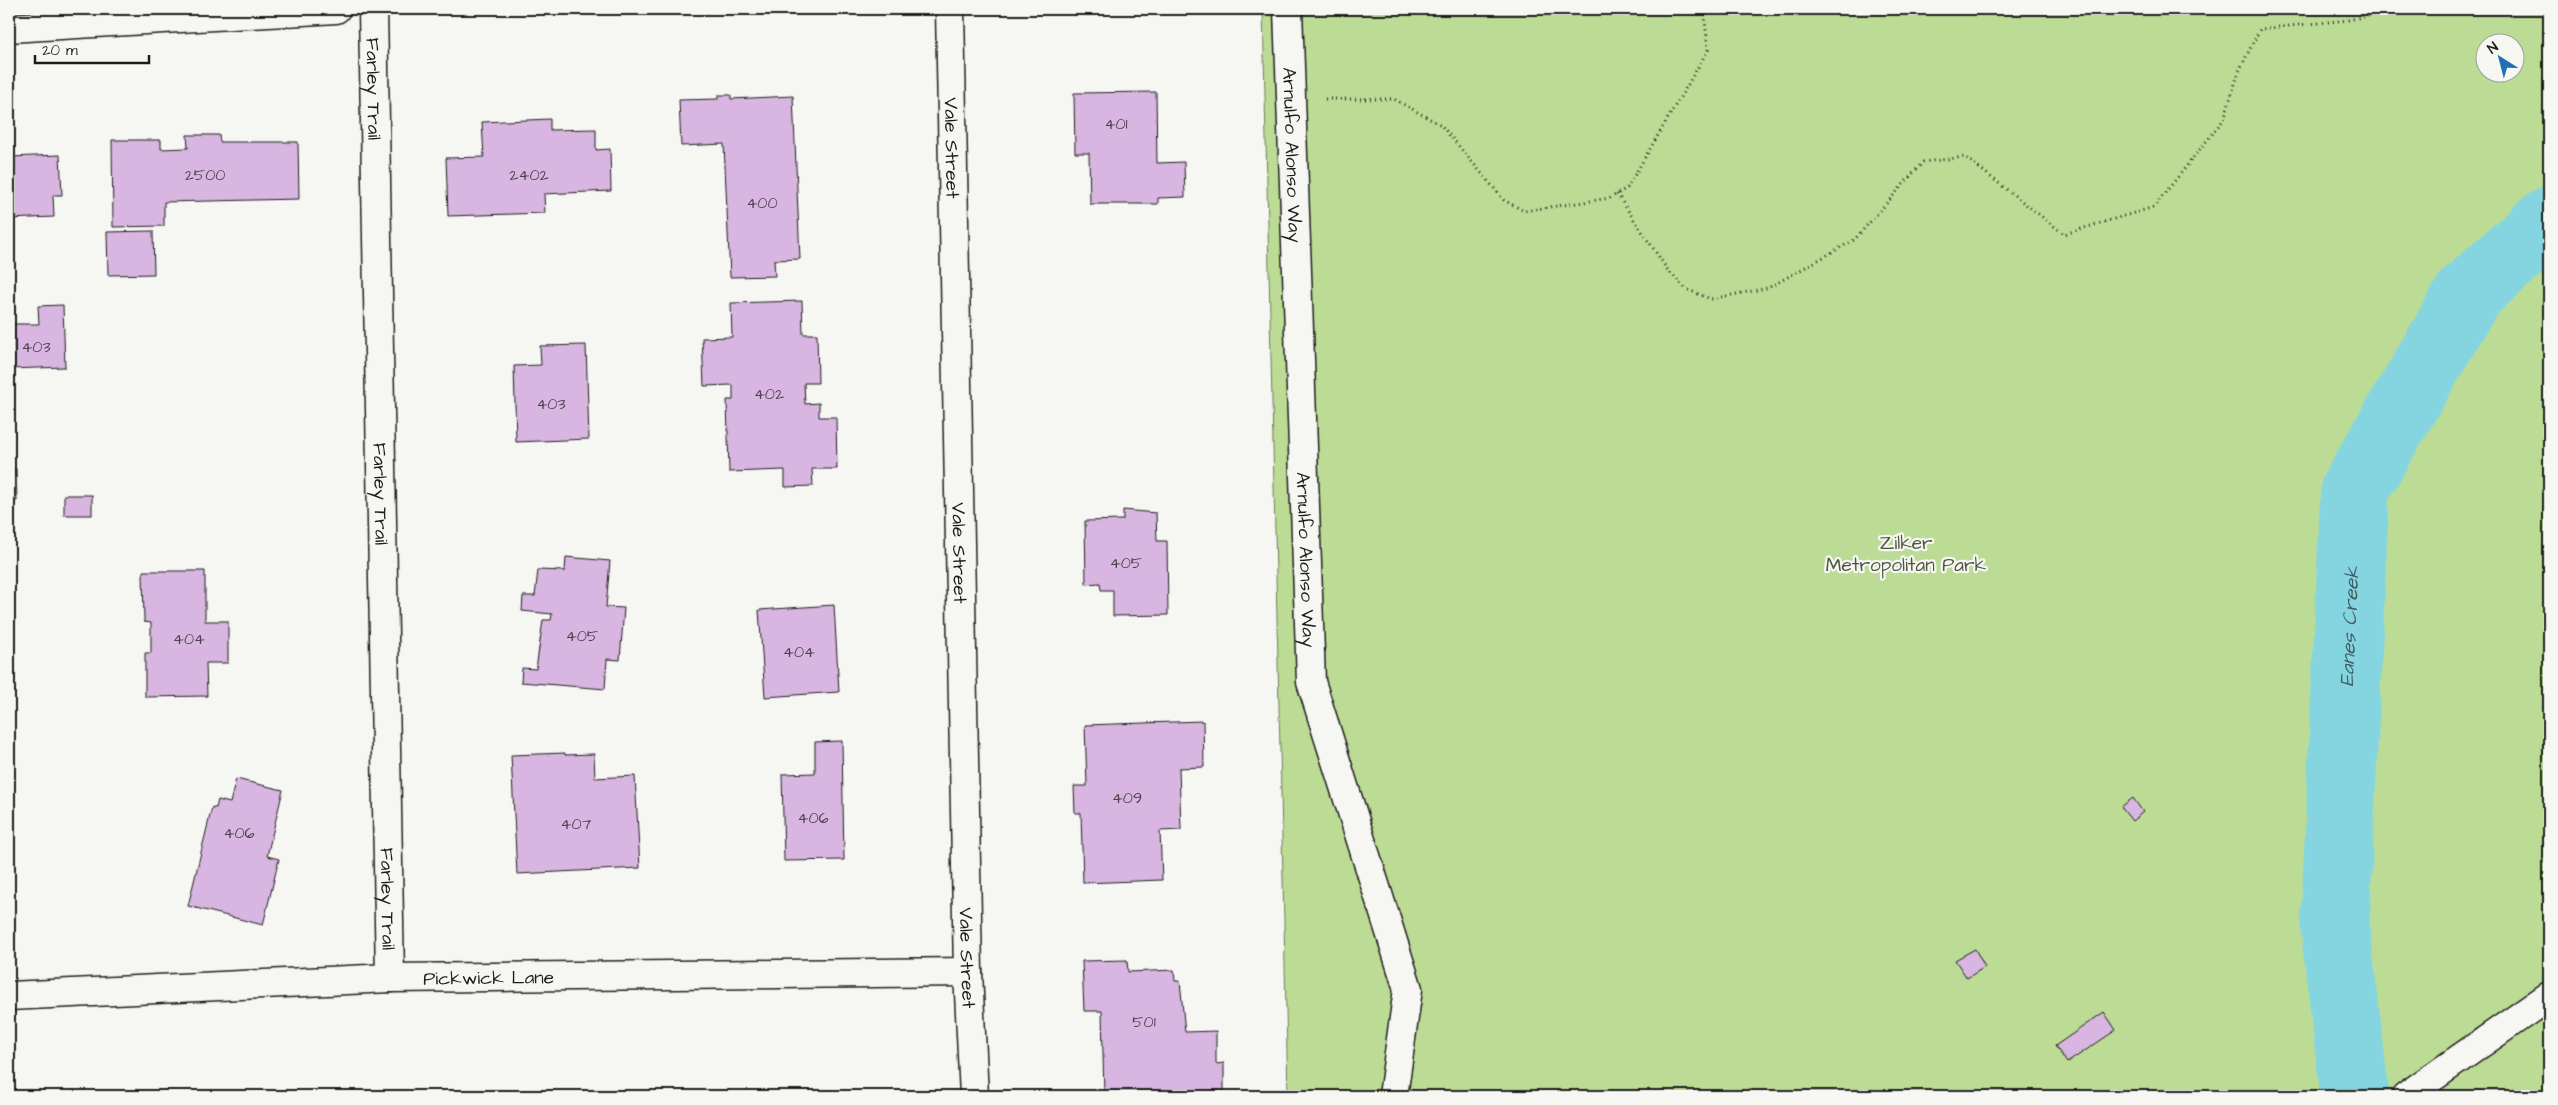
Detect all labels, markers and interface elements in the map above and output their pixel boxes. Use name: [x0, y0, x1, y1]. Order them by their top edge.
scale bar: [35, 32, 149, 64]
north arrow: [2476, 32, 2526, 82]
text: N: [2484, 37, 2503, 59]
street label: Farley Trail: [358, 38, 387, 141]
text: 20 m: [42, 40, 78, 61]
street label: Arnulfo Alonso Way: [1275, 67, 1308, 244]
street label: Vale Street: [937, 97, 966, 199]
house number: 401: [1104, 113, 1128, 135]
house number: 2500: [185, 164, 225, 186]
house number: 2402: [509, 164, 549, 186]
house number: 400: [746, 192, 778, 214]
house number: 403: [21, 336, 51, 358]
house number: 402: [754, 383, 784, 405]
house number: 403: [536, 393, 566, 415]
street label: Farley Trail: [365, 442, 394, 545]
street label: Arnulfo Alonso Way: [1289, 472, 1322, 649]
street label: Vale Street: [944, 502, 973, 604]
park label: Zilker Metropolitan Park: [1826, 530, 1987, 579]
house number: 405: [1110, 552, 1143, 574]
water label: Eanes Creek: [2333, 565, 2366, 687]
house number: 405: [566, 625, 599, 647]
house number: 404: [173, 628, 205, 650]
house number: 404: [783, 641, 815, 663]
house number: 409: [1112, 787, 1142, 809]
house number: 406: [797, 807, 829, 829]
house number: 407: [561, 813, 592, 835]
house number: 406: [223, 822, 255, 844]
street label: Farley Trail: [373, 847, 402, 950]
street label: Vale Street: [952, 907, 982, 1009]
street label: Pickwick Lane: [423, 964, 554, 993]
house number: 501: [1132, 1011, 1156, 1033]

